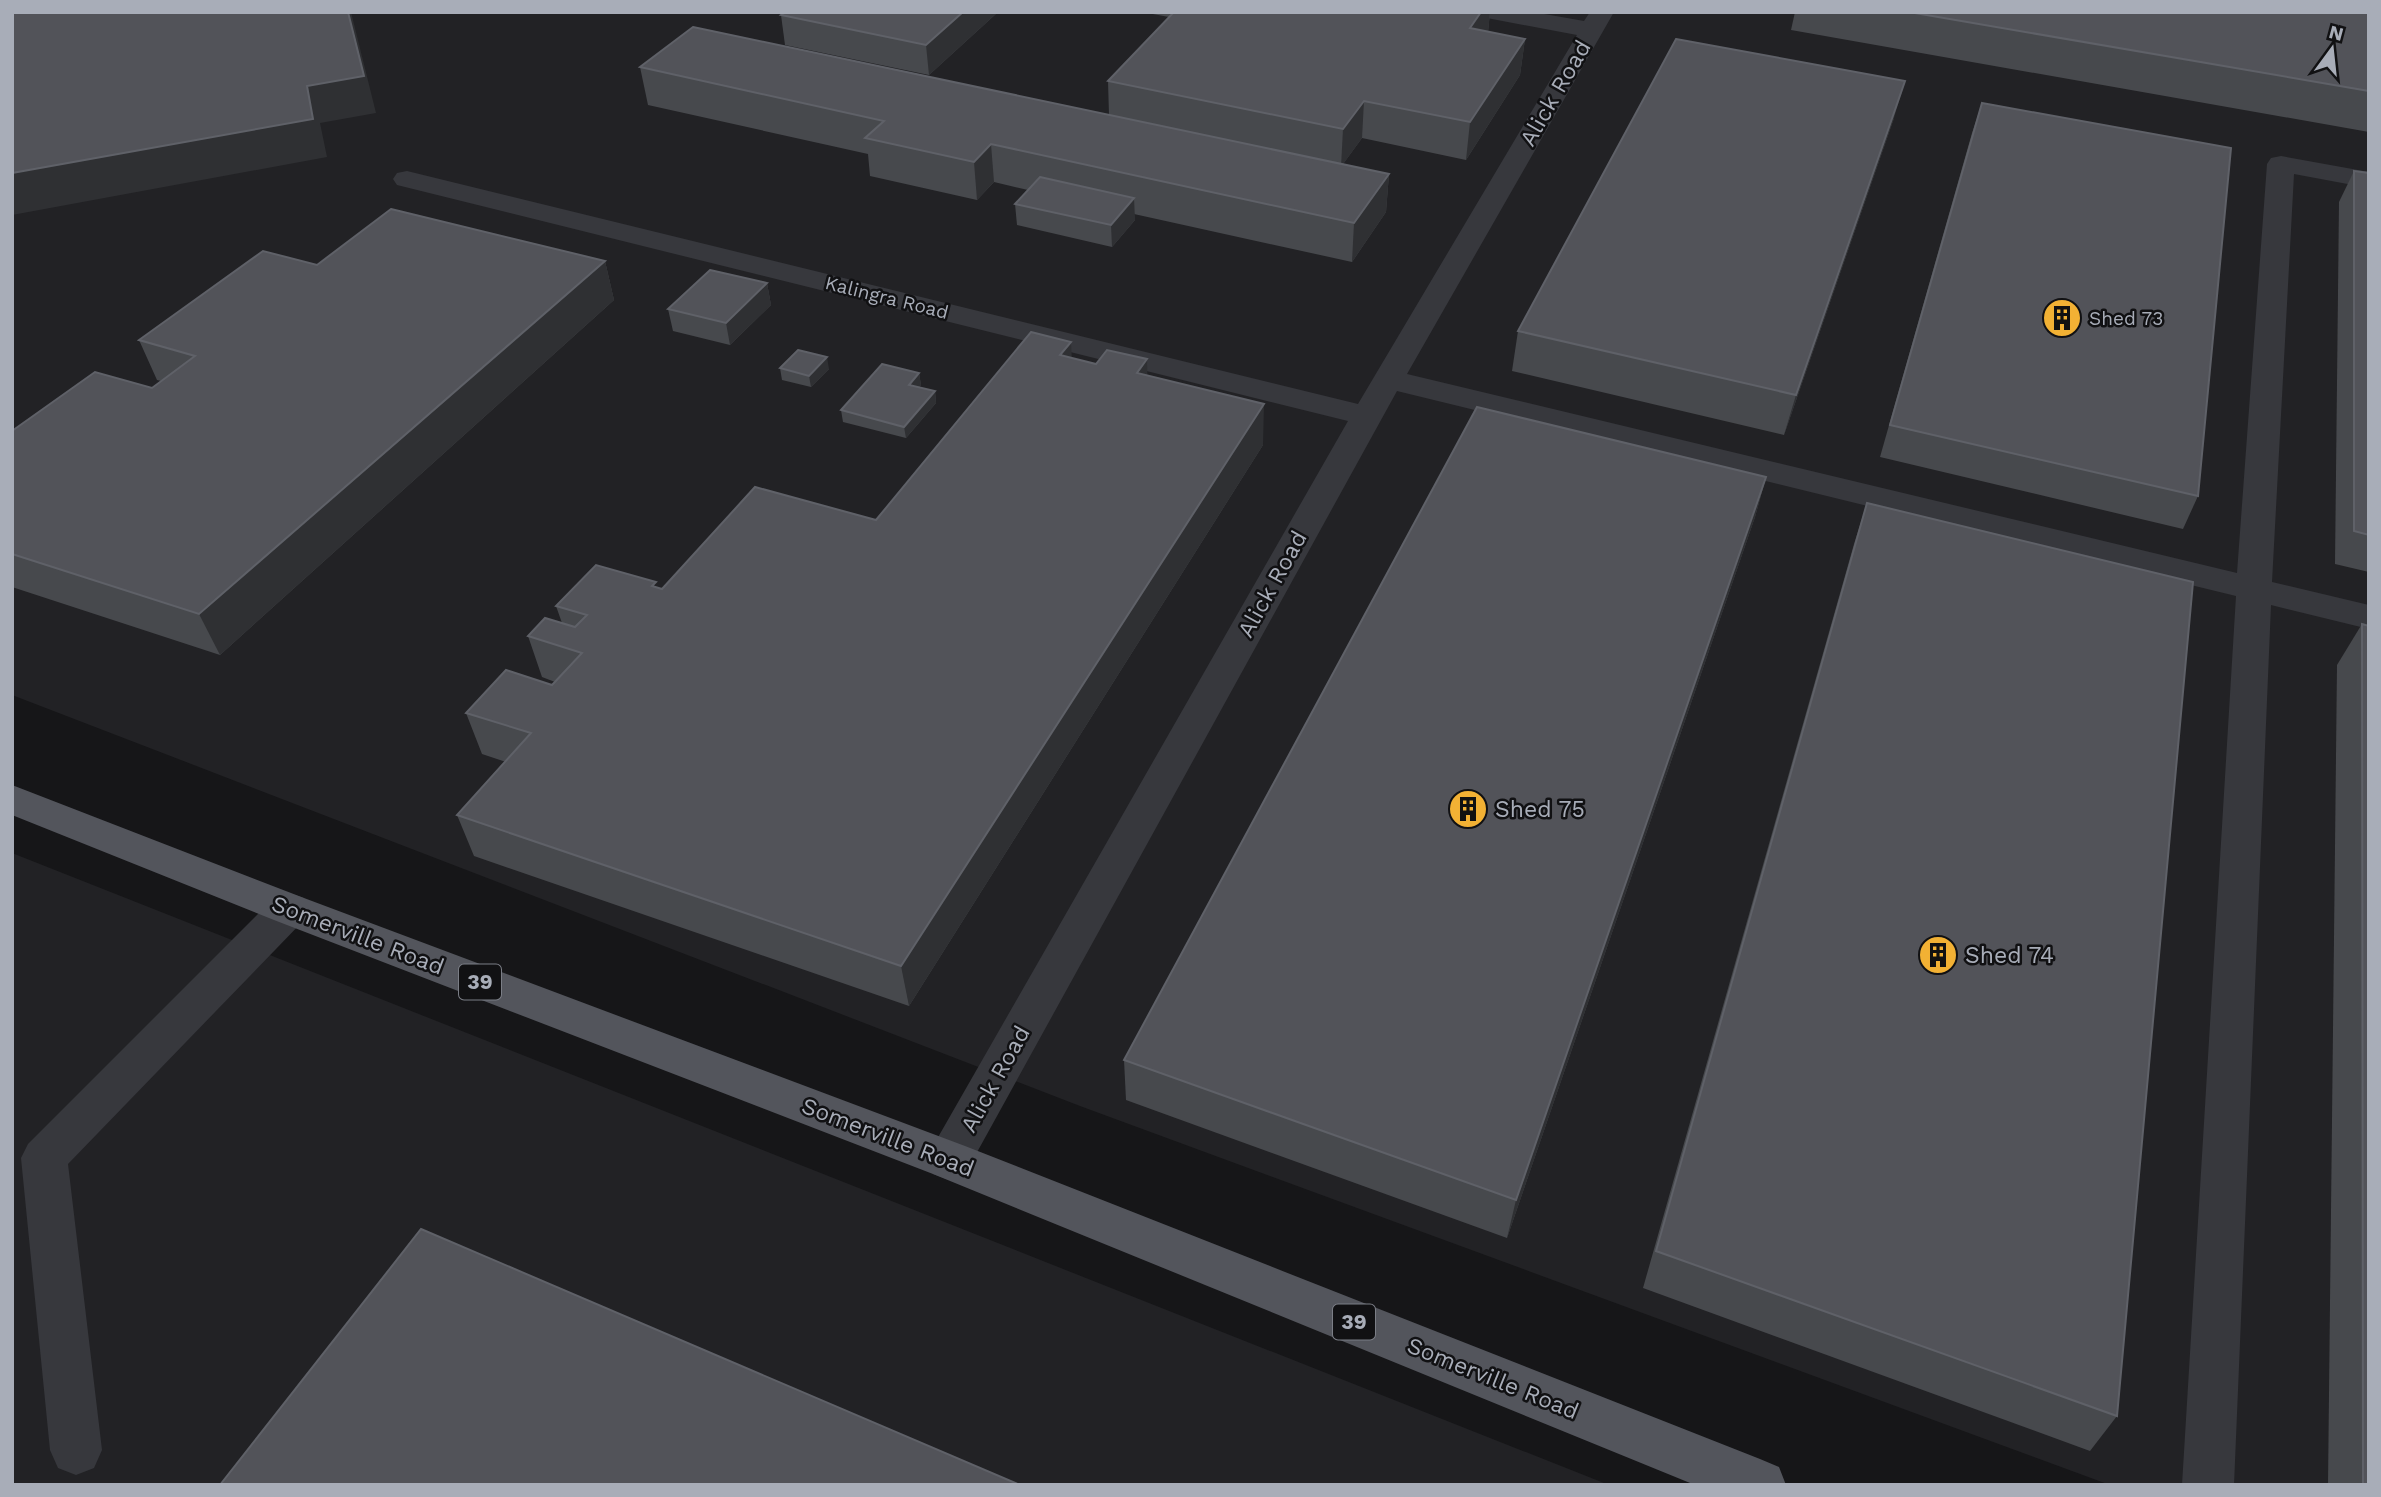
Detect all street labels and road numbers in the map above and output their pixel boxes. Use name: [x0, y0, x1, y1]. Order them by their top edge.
street label: Alick Road: [1514, 36, 1597, 151]
street label: Kalingra Road: [823, 271, 951, 324]
street label: Alick Road: [1232, 526, 1313, 642]
street label: Somerville Road: [268, 890, 448, 981]
road number: 39: [459, 964, 501, 1000]
street label: Alick Road: [955, 1021, 1036, 1137]
street label: Somerville Road: [798, 1092, 978, 1183]
road number: 39: [1333, 1304, 1375, 1340]
street label: Somerville Road: [1403, 1332, 1582, 1425]

